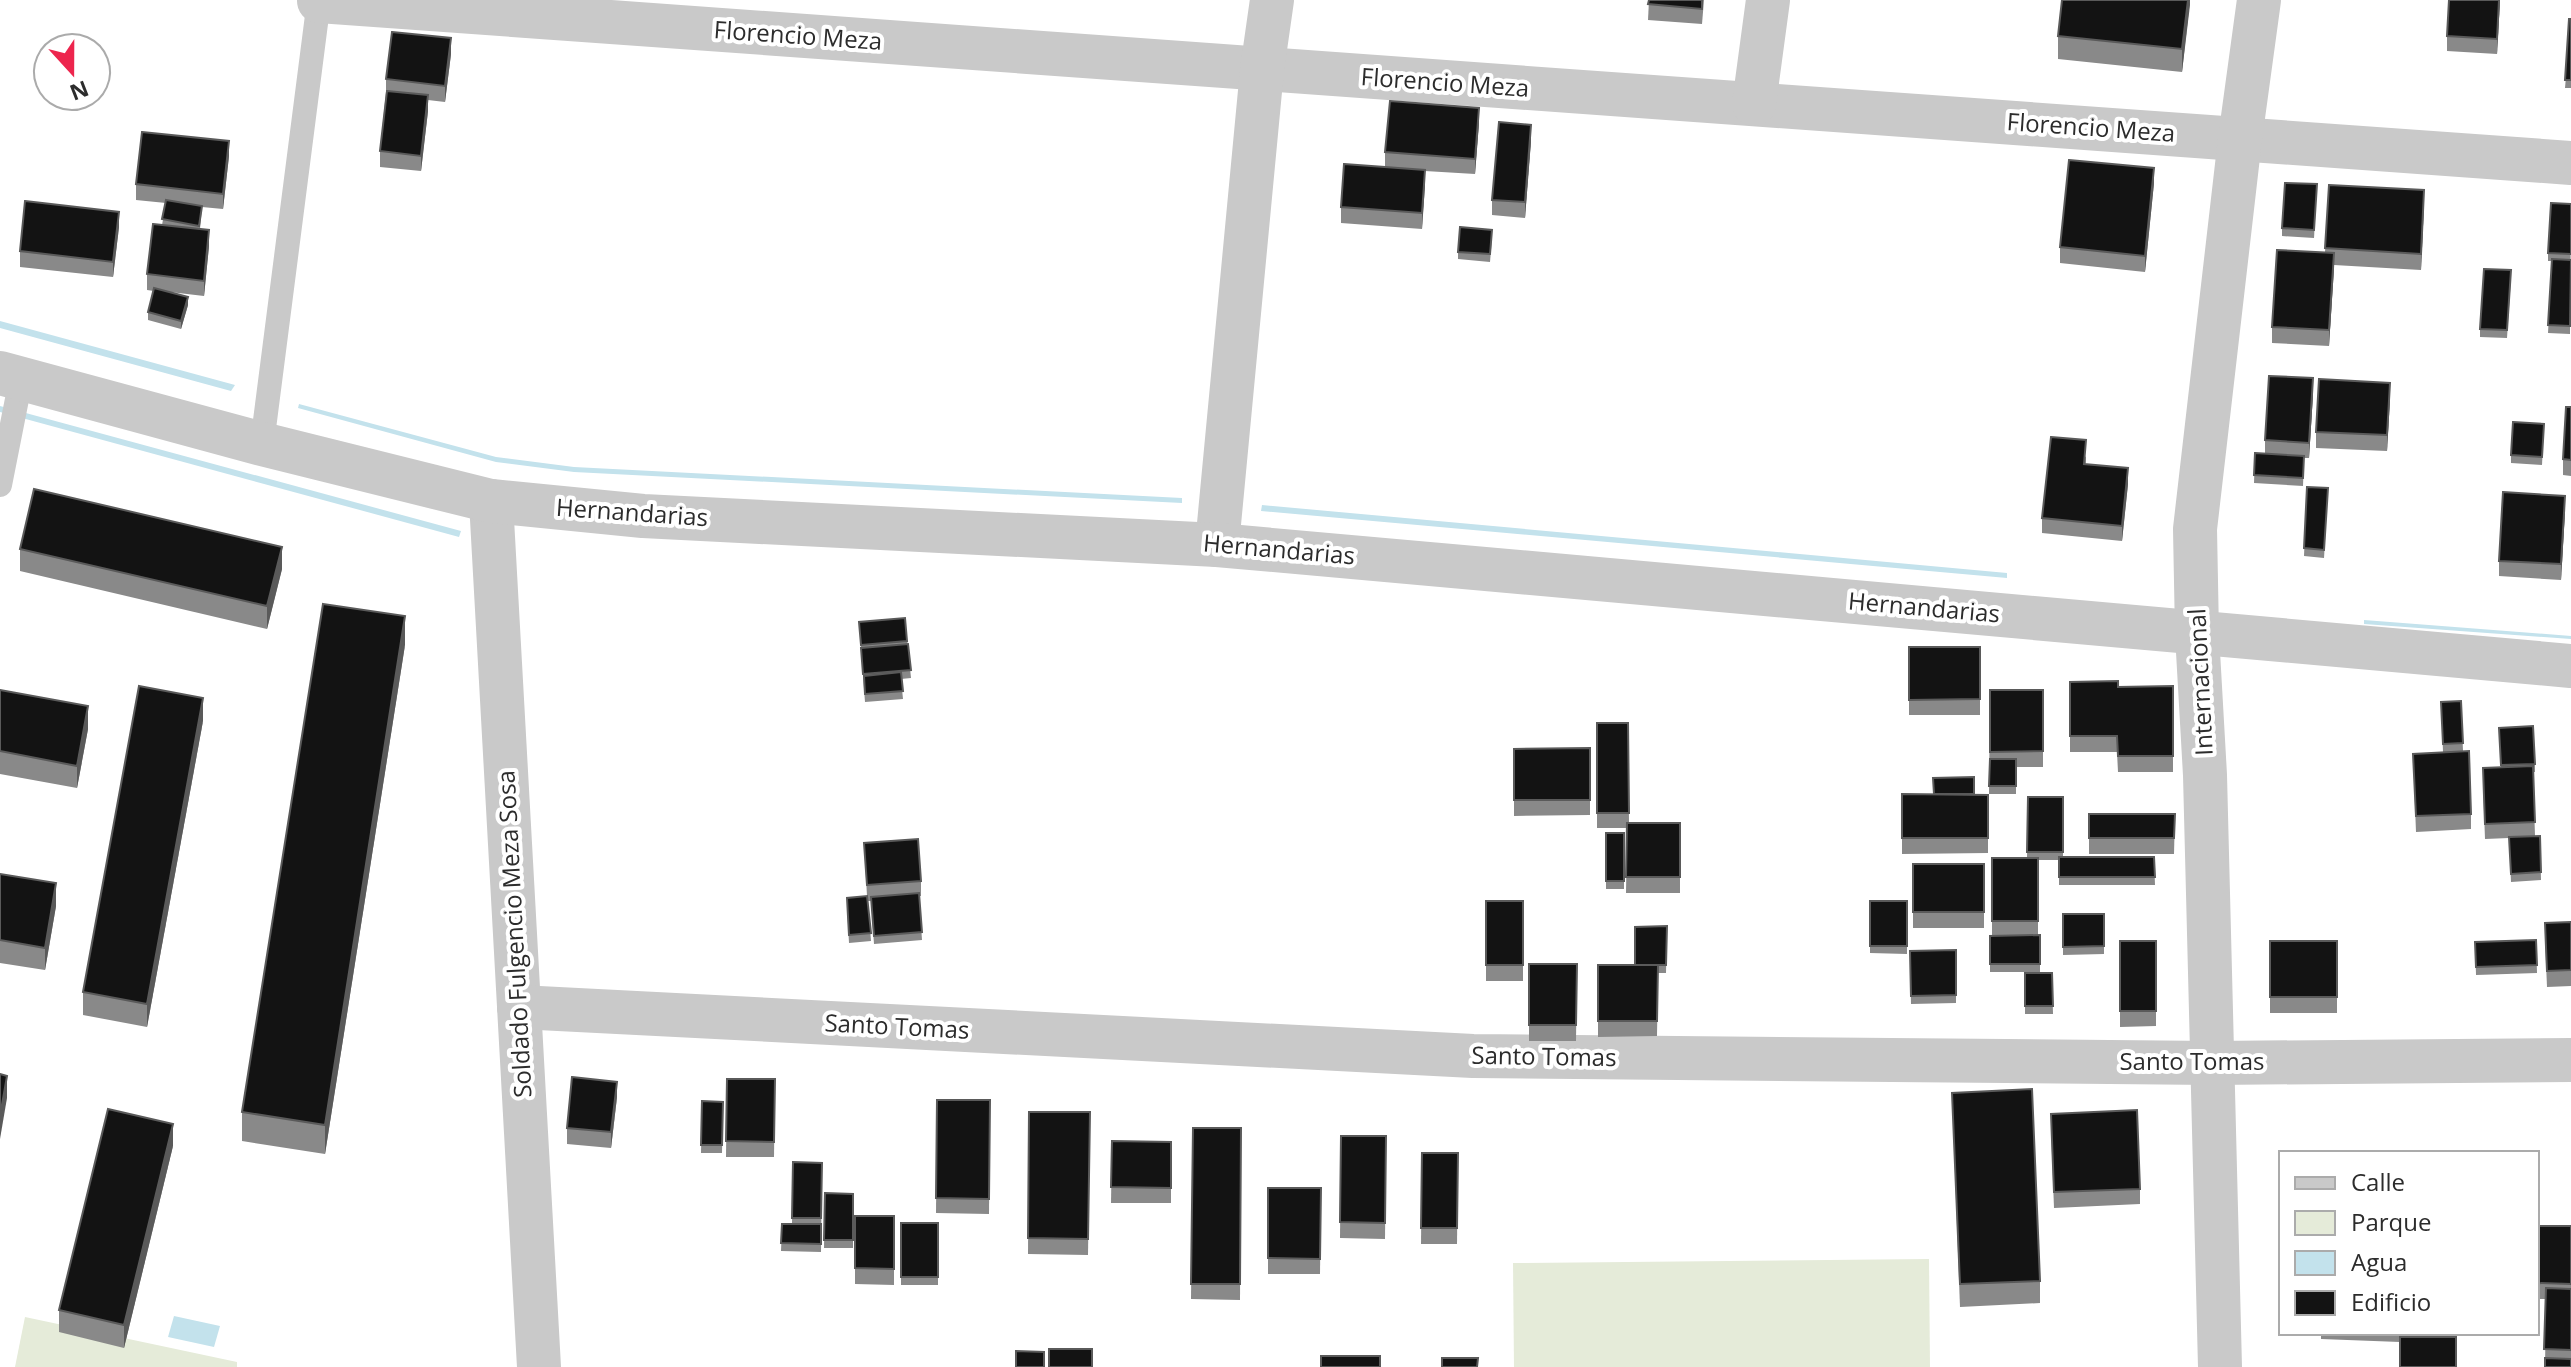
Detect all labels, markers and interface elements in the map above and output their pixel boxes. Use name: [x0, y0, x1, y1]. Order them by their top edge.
street label: Florencio Meza: [713, 12, 883, 57]
north arrow: [32, 32, 112, 112]
street label: Florencio Meza: [1360, 59, 1530, 104]
text: N: [66, 74, 93, 109]
street label: Florencio Meza: [2006, 104, 2176, 149]
street label: Hernandarias: [555, 490, 709, 533]
street label: Hernandarias: [1202, 525, 1356, 572]
street label: Hernandarias: [1847, 583, 2001, 630]
street label: Internacional: [2179, 608, 2220, 757]
street label: Soldado Fulgencio Meza Sosa: [488, 769, 539, 1099]
street label: Santo Tomas: [824, 1005, 970, 1046]
street label: Santo Tomas: [1471, 1038, 1617, 1073]
street label: Santo Tomas: [2119, 1044, 2265, 1077]
legend: [2279, 1151, 2539, 1335]
text: Calle: [2351, 1165, 2405, 1198]
text: Parque: [2351, 1205, 2431, 1238]
text: Agua: [2351, 1245, 2407, 1278]
text: Edificio: [2351, 1285, 2431, 1318]

